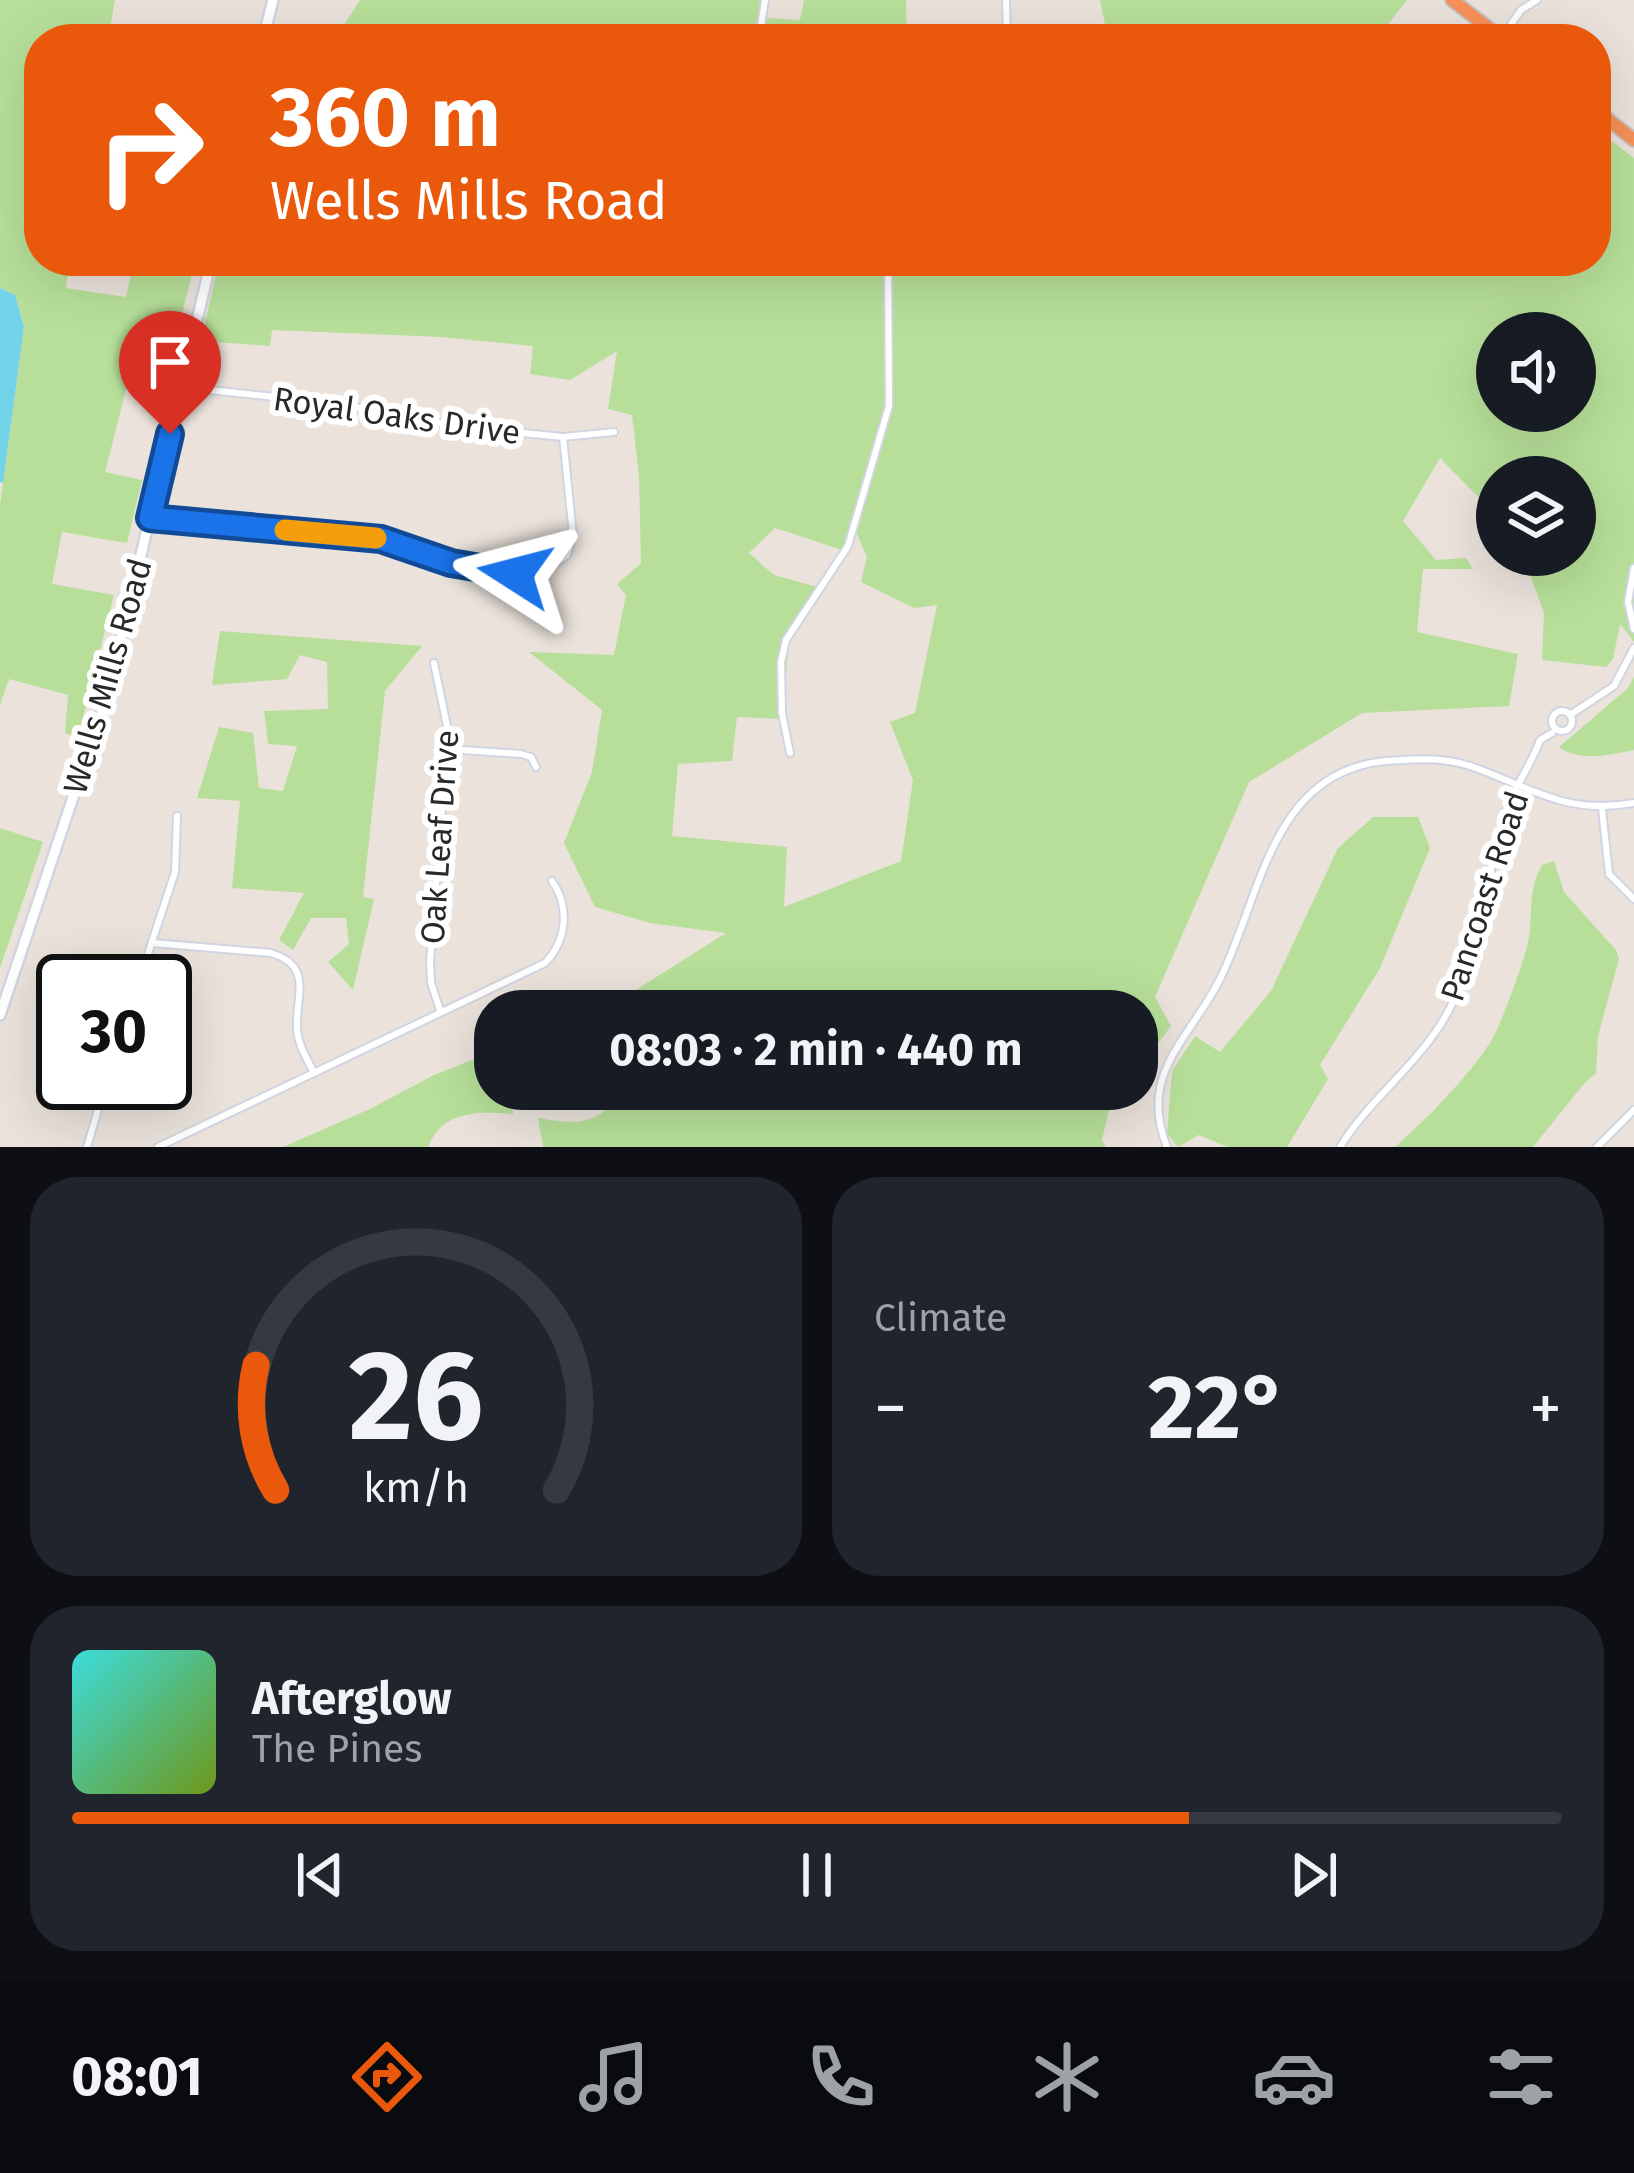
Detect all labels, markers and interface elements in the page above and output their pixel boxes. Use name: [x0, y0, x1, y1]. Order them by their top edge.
text: 360 m: [270, 67, 501, 168]
icon: right: [72, 72, 228, 228]
text: Wells Mills Road: [270, 169, 668, 233]
pin: [119, 311, 221, 434]
map controls: [1476, 312, 1596, 576]
button: sound: [1476, 312, 1596, 432]
icon: arrive: [137, 329, 203, 395]
street label: Royal Oaks Drive: [271, 379, 523, 453]
button: layers: [1476, 456, 1596, 576]
position arrow: [452, 511, 578, 637]
street label: Wells Mills Road: [55, 554, 161, 799]
street label: Oak Leaf Drive: [413, 729, 467, 945]
street label: Pancoast Road: [1432, 786, 1538, 1006]
speed limit sign: 30: [36, 954, 192, 1110]
text: 08:03 · 2 min · 440 m: [609, 1023, 1023, 1077]
text: Climate: [874, 1295, 1007, 1341]
text: 26: [349, 1322, 483, 1472]
text: 22°: [1148, 1354, 1288, 1462]
text: −: [874, 1369, 907, 1448]
text: +: [1529, 1369, 1562, 1448]
text: km/h: [363, 1461, 469, 1512]
text: Afterglow: [252, 1672, 451, 1726]
text: The Pines: [252, 1726, 423, 1772]
icon: previous: [287, 1842, 353, 1908]
icon: pause: [784, 1842, 850, 1908]
icon: next: [1281, 1842, 1347, 1908]
icon: directions: [345, 2035, 429, 2119]
icon: music: [572, 2035, 656, 2119]
icon: phone: [799, 2035, 883, 2119]
icon: climate: [1025, 2035, 1109, 2119]
icon: car: [1252, 2035, 1336, 2119]
icon: filters: [1479, 2035, 1563, 2119]
text: 08:01: [71, 2045, 203, 2109]

